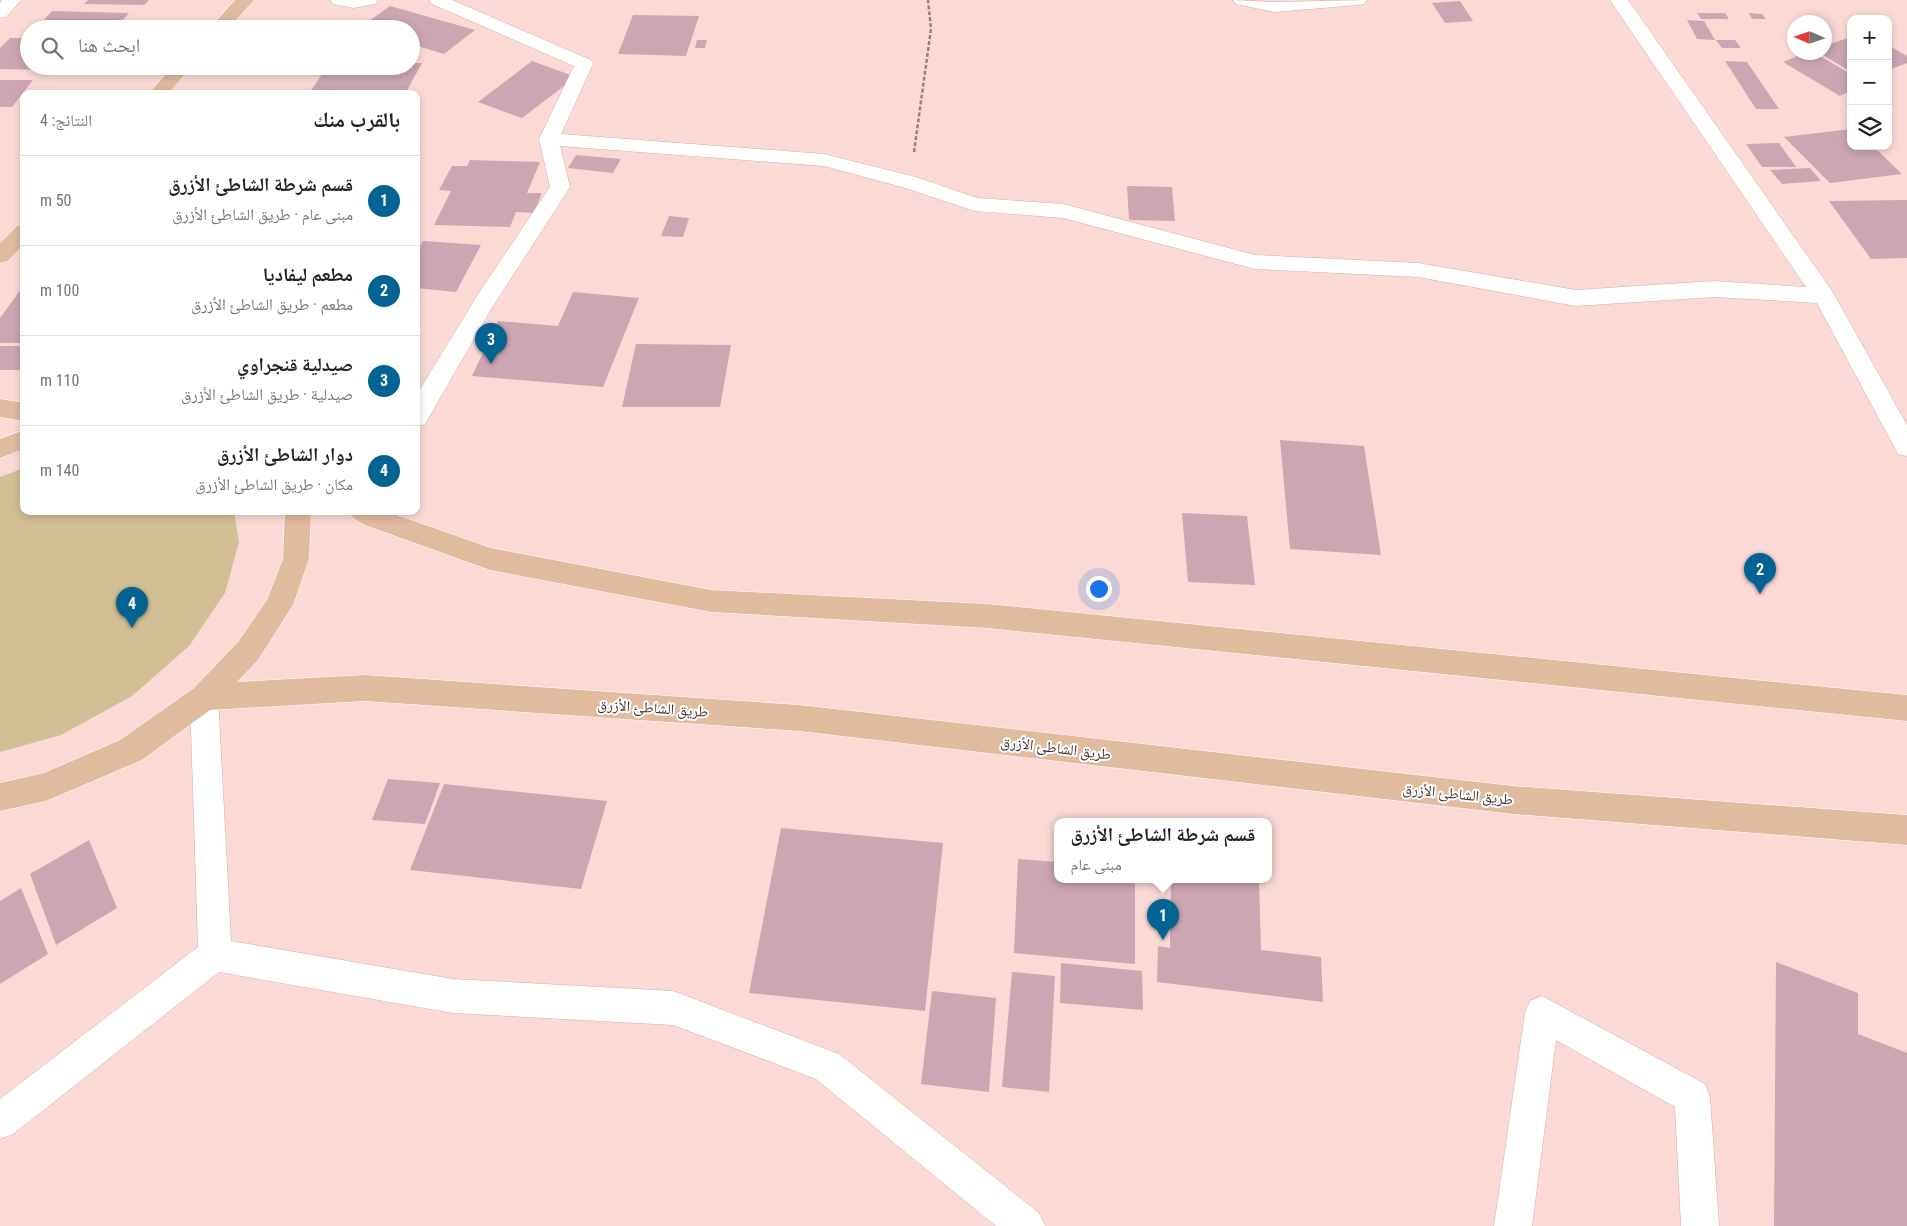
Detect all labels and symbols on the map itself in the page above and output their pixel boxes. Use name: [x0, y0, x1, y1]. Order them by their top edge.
north arrow: [1787, 15, 1832, 60]
pin: 3: [475, 323, 507, 364]
pin: 2: [1744, 553, 1776, 594]
your location: [1086, 576, 1112, 602]
pin: 4: [116, 587, 148, 628]
street label: طريق الشاطئ الأزرق: [597, 695, 709, 722]
street label: طريق الشاطئ الأزرق: [1000, 732, 1112, 765]
street label: طريق الشاطئ الأزرق: [1402, 779, 1514, 810]
pin: 1: [1147, 899, 1179, 940]

